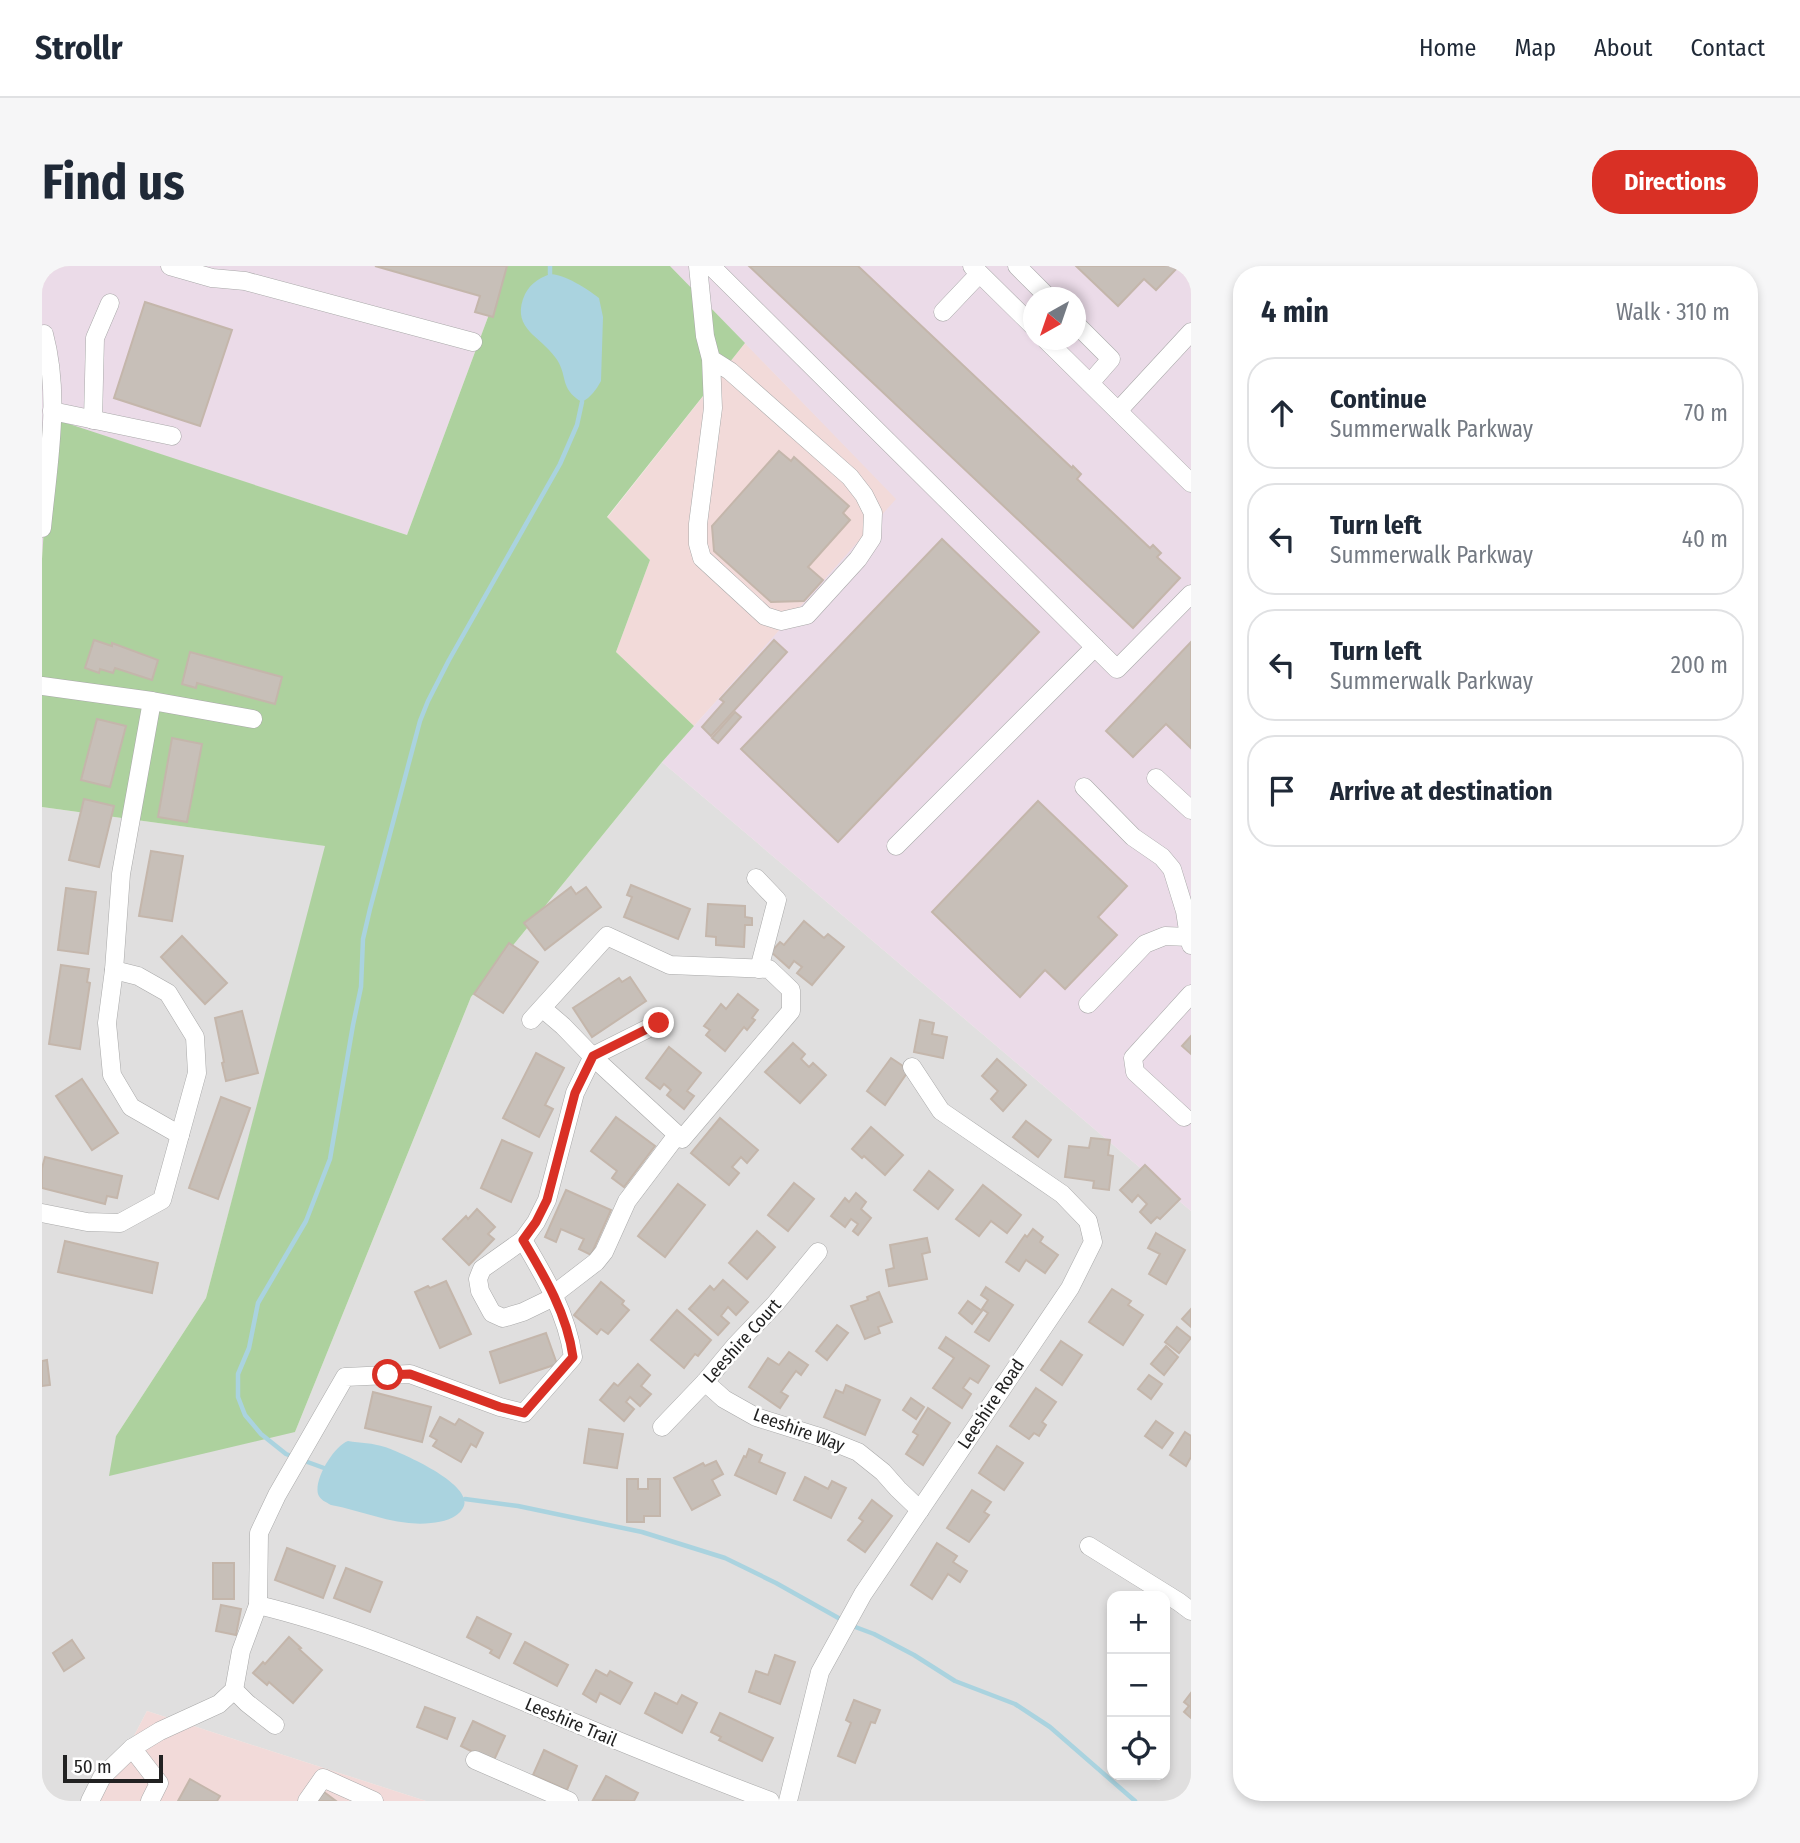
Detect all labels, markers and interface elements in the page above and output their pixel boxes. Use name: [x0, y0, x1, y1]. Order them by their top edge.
text: Strollr: [35, 28, 123, 68]
text: Home: [1419, 34, 1476, 62]
text: Map: [1514, 34, 1556, 62]
text: About: [1594, 34, 1652, 62]
text: Contact: [1690, 34, 1765, 62]
button: Directions: [1592, 150, 1758, 214]
text: Find us: [42, 153, 185, 212]
north arrow: [1023, 287, 1086, 350]
text: 4 min: [1261, 294, 1329, 330]
text: Walk · 310 m: [1616, 298, 1730, 326]
text: Continue: [1330, 384, 1427, 415]
icon: ahead: [1263, 394, 1301, 432]
text: 70 m: [1684, 399, 1728, 427]
text: Summerwalk Parkway: [1330, 415, 1533, 443]
text: Turn left: [1330, 510, 1422, 541]
icon: left: [1263, 520, 1301, 558]
text: 40 m: [1682, 525, 1728, 553]
text: Summerwalk Parkway: [1330, 541, 1533, 569]
text: Turn left: [1330, 636, 1422, 667]
icon: left: [1263, 646, 1301, 684]
text: 200 m: [1671, 651, 1728, 679]
text: Summerwalk Parkway: [1330, 667, 1533, 695]
icon: arrive: [1263, 772, 1301, 810]
text: Arrive at destination: [1330, 776, 1553, 807]
route end: [643, 1007, 674, 1038]
street label: Leeshire Court: [698, 1294, 786, 1388]
street label: Leeshire Road: [953, 1355, 1029, 1453]
route start: [372, 1359, 403, 1390]
street label: Leeshire Way: [750, 1403, 848, 1457]
map controls: [1107, 1591, 1170, 1780]
button: +: [1107, 1591, 1170, 1654]
button: −: [1107, 1654, 1170, 1717]
street label: Leeshire Trail: [522, 1693, 620, 1751]
button: locate: [1107, 1717, 1170, 1780]
scale bar: [63, 1752, 163, 1784]
text: 50 m: [74, 1755, 112, 1778]

